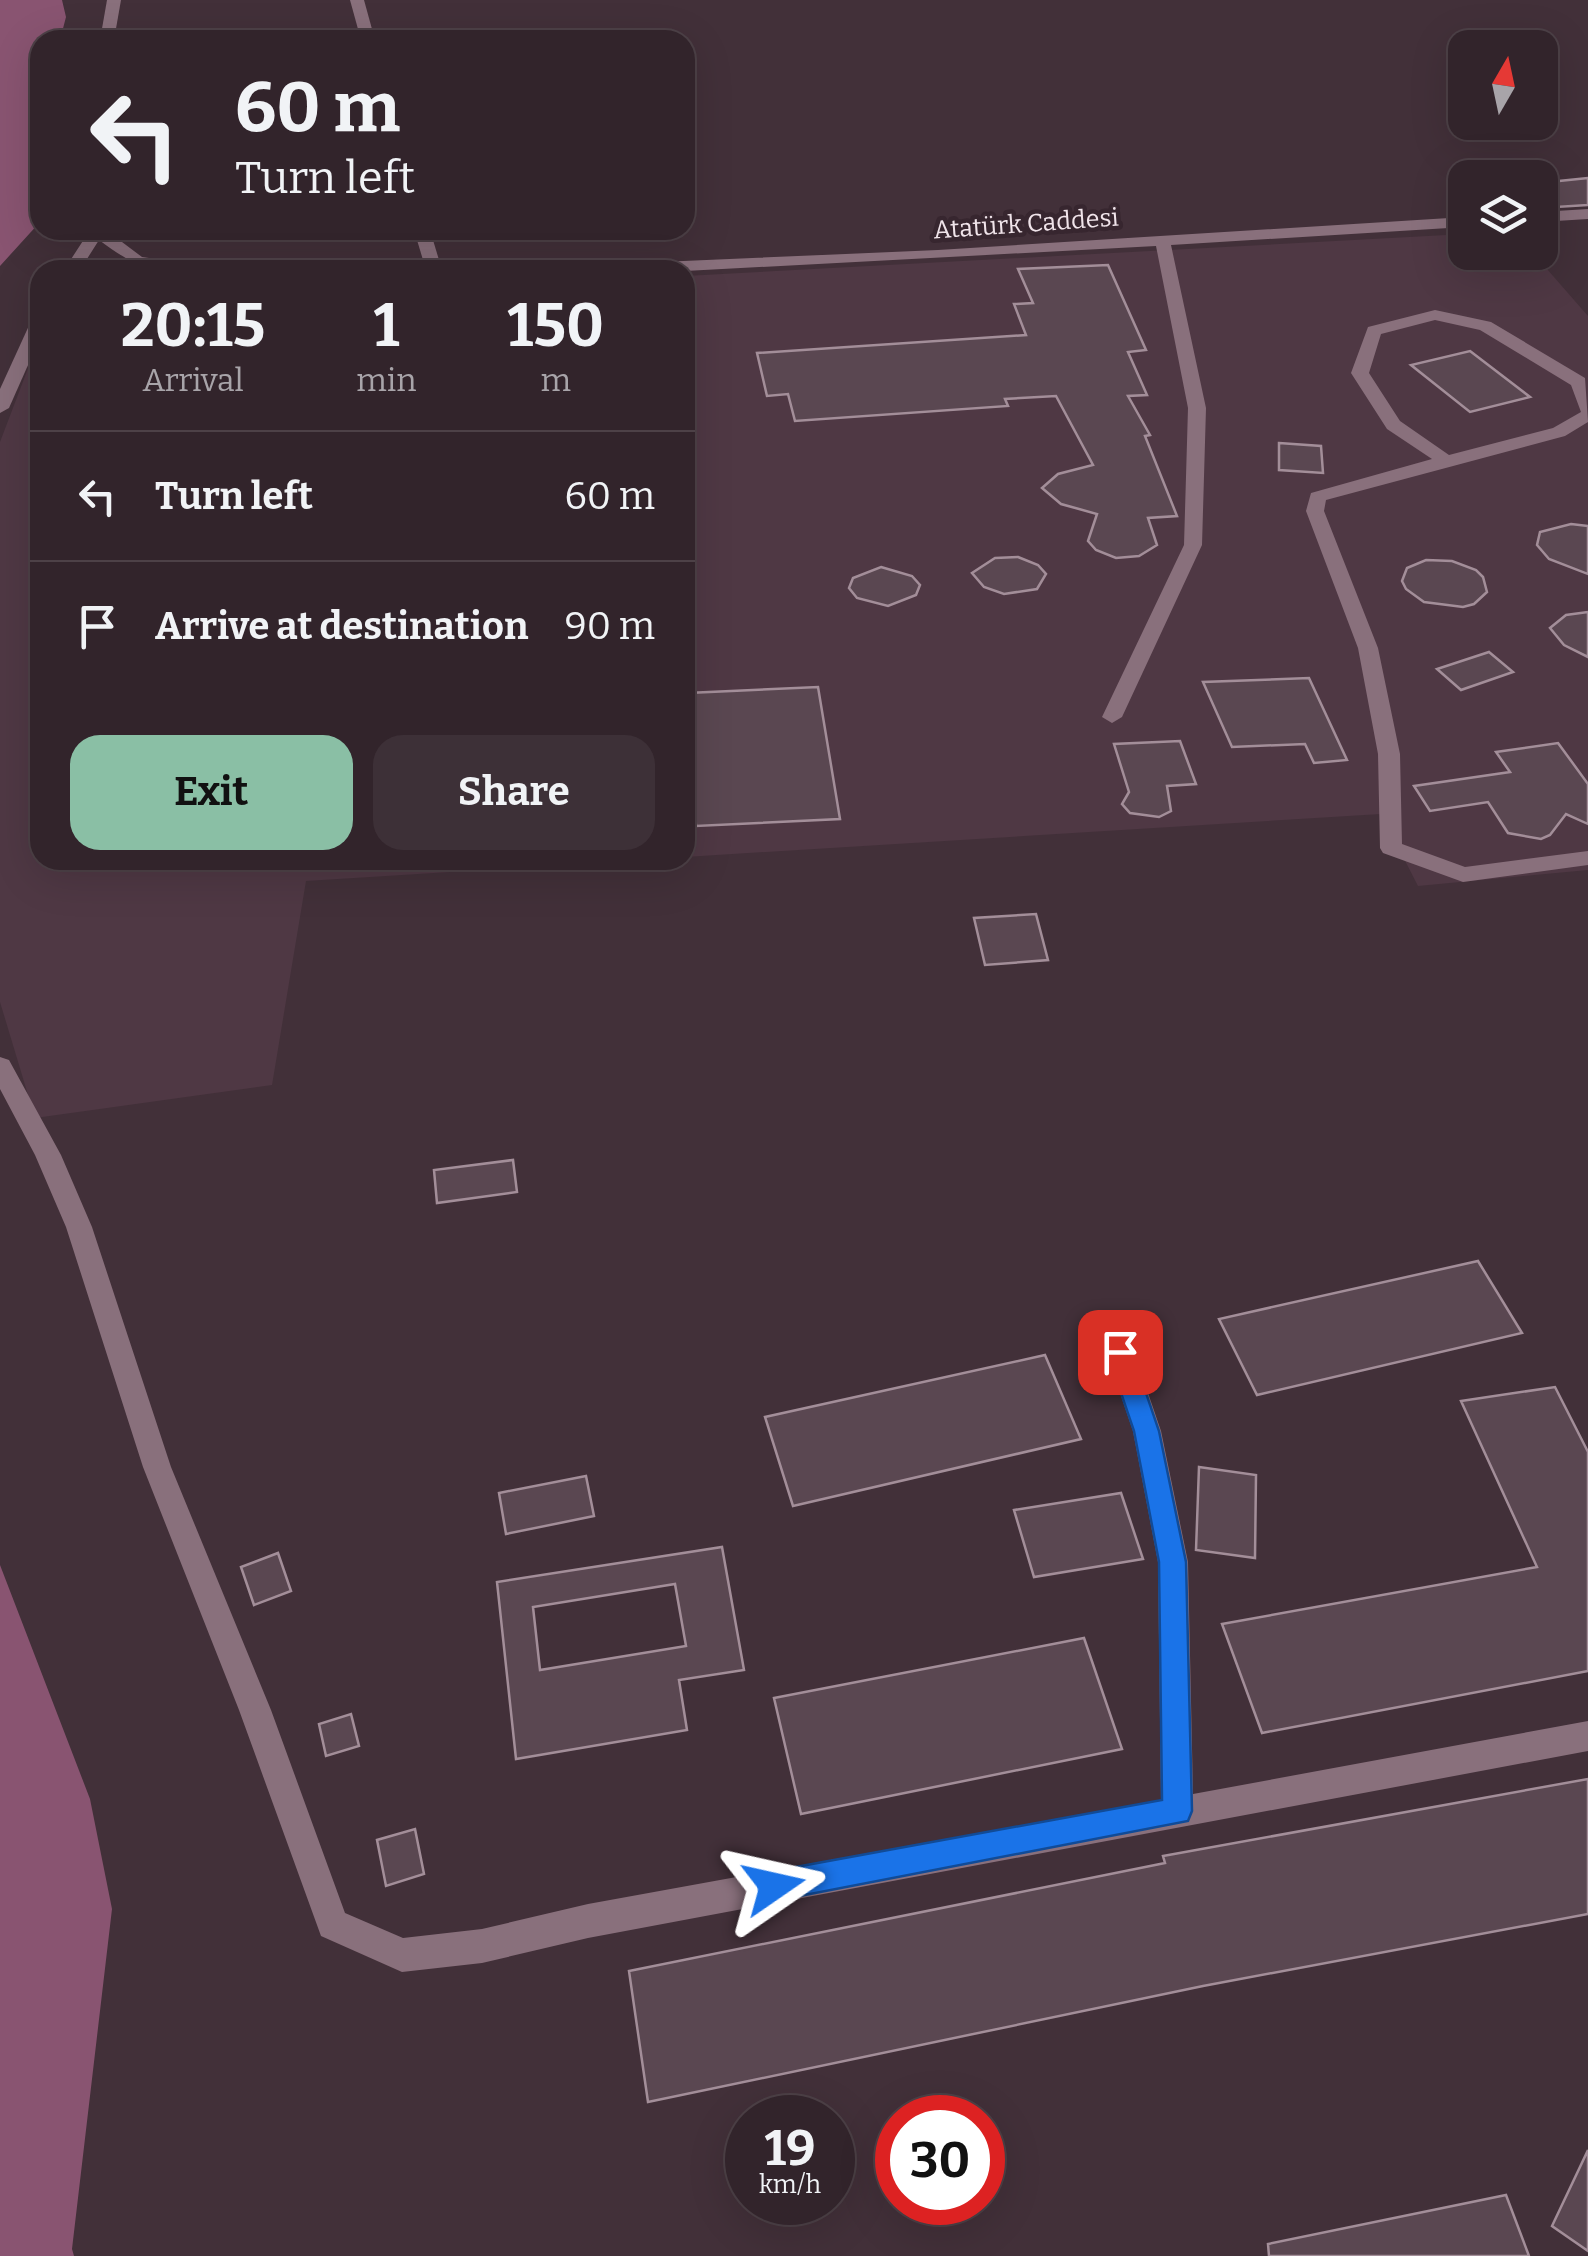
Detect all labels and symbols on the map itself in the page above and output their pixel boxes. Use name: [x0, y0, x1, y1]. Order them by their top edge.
north arrow: [1448, 30, 1558, 140]
street label: Atatürk Caddesi: [932, 203, 1120, 245]
pin: [1078, 1310, 1163, 1395]
position arrow: [722, 1834, 826, 1938]
speed limit sign: 30: [875, 2095, 1005, 2225]

